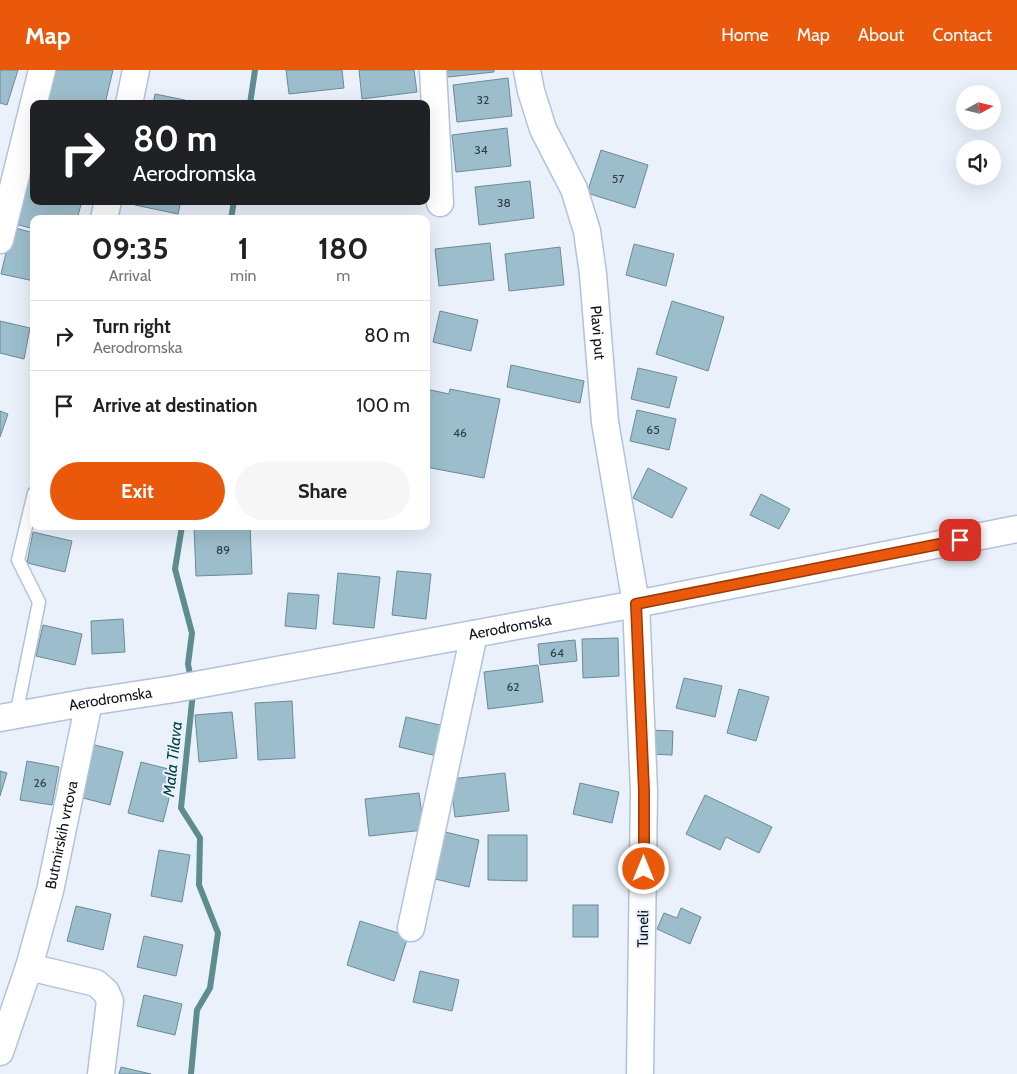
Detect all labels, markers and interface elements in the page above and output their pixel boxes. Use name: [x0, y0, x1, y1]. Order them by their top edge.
text: Map: [25, 21, 71, 50]
text: Home: [721, 24, 769, 46]
text: Map: [797, 24, 830, 46]
text: About: [858, 24, 904, 46]
text: Contact: [932, 24, 992, 46]
north arrow: [956, 85, 1001, 130]
map controls: [956, 85, 1001, 185]
house number: 32: [477, 92, 489, 107]
text: 80 m: [133, 117, 217, 160]
icon: right: [50, 120, 115, 185]
button: sound: [956, 140, 1001, 185]
house number: 34: [474, 142, 488, 157]
text: Aerodromska: [133, 160, 256, 187]
house number: 57: [612, 171, 624, 186]
house number: 38: [497, 195, 511, 210]
text: 09:35: [92, 230, 169, 267]
text: 1: [238, 230, 249, 267]
text: 180: [318, 230, 368, 267]
text: Arrival: [109, 266, 151, 285]
text: min: [230, 266, 256, 285]
text: m: [336, 266, 350, 285]
street label: Plavi put: [587, 305, 609, 360]
text: Turn right: [93, 315, 171, 338]
icon: right: [50, 322, 78, 350]
text: 80 m: [364, 324, 410, 347]
text: Aerodromska: [93, 338, 182, 357]
icon: arrive: [50, 392, 78, 420]
text: Arrive at destination: [93, 394, 257, 417]
text: 100 m: [356, 394, 410, 417]
house number: 65: [646, 422, 660, 437]
house number: 46: [453, 425, 467, 440]
button: Exit: [50, 462, 225, 520]
button: Share: [235, 462, 410, 520]
pin: [939, 519, 981, 561]
icon: arrive: [946, 526, 974, 554]
house number: 89: [216, 542, 230, 557]
street label: Aerodromska: [467, 611, 554, 644]
house number: 64: [550, 645, 564, 660]
house number: 62: [506, 679, 520, 694]
street label: Aerodromska: [67, 683, 154, 714]
water label: Mala Tilava: [159, 720, 186, 799]
house number: 26: [33, 775, 47, 790]
street label: Butmirskih vrtova: [42, 778, 82, 891]
position arrow: [617, 842, 669, 894]
street label: Tuneli: [634, 910, 652, 948]

